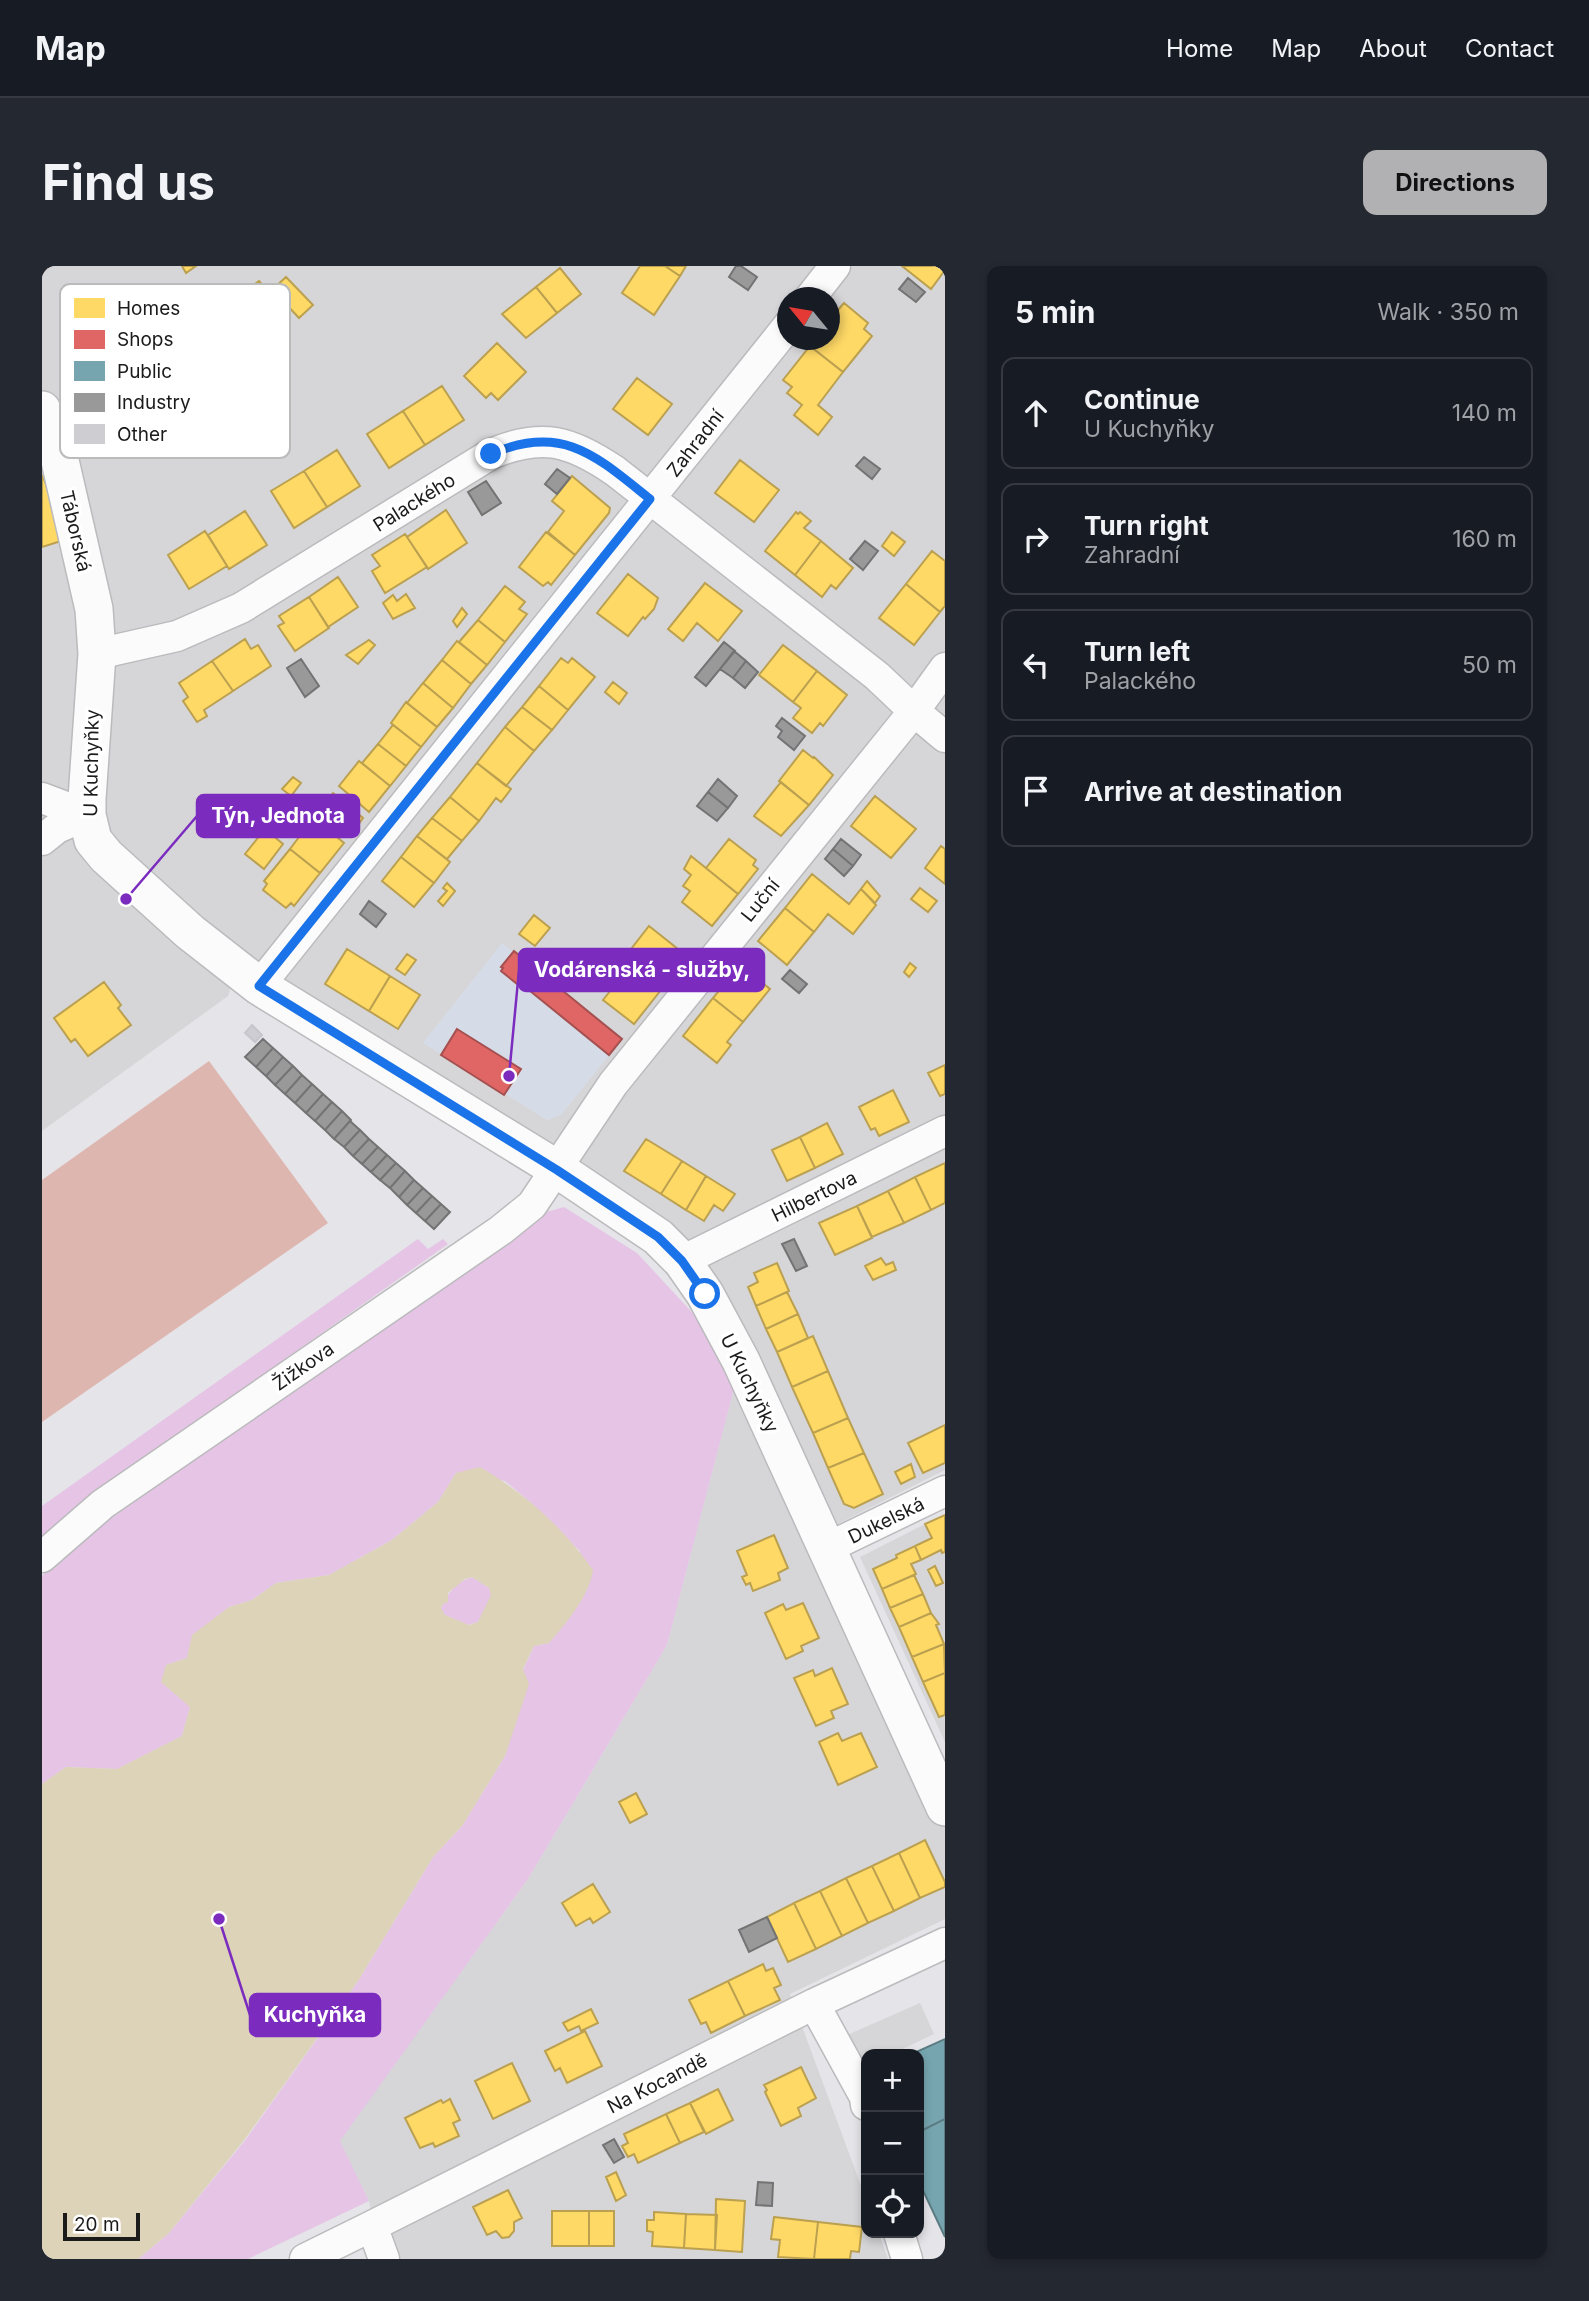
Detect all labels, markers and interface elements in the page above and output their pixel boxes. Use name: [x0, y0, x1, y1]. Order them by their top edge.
text: Map: [35, 28, 106, 68]
text: Home: [1166, 34, 1233, 63]
text: Map: [1271, 34, 1321, 63]
text: About: [1359, 34, 1427, 63]
text: Contact: [1465, 34, 1554, 63]
button: Directions: [1363, 150, 1547, 215]
text: Find us: [42, 153, 215, 212]
legend: [60, 284, 290, 458]
north arrow: [777, 287, 840, 350]
text: 5 min: [1015, 294, 1095, 330]
text: Homes: [117, 297, 180, 320]
text: Walk · 350 m: [1378, 298, 1519, 326]
text: Shops: [117, 328, 173, 351]
text: Public: [117, 360, 172, 383]
text: Continue: [1084, 384, 1200, 415]
text: Industry: [117, 391, 191, 414]
icon: ahead: [1017, 394, 1055, 432]
text: 140 m: [1452, 399, 1517, 427]
street label: Zahradní: [662, 405, 729, 482]
text: U Kuchyňky: [1084, 415, 1214, 443]
text: Other: [117, 423, 167, 446]
route end: [475, 438, 506, 469]
street label: Palackého: [369, 468, 460, 537]
street label: Táborská: [55, 488, 96, 574]
text: Turn right: [1084, 510, 1209, 541]
icon: right: [1017, 520, 1055, 558]
text: 160 m: [1452, 525, 1517, 553]
text: Zahradní: [1084, 541, 1180, 569]
text: Turn left: [1084, 636, 1190, 667]
icon: left: [1017, 646, 1055, 684]
text: 50 m: [1462, 651, 1517, 679]
text: Palackého: [1084, 667, 1196, 695]
street label: U Kuchyňky: [79, 709, 104, 817]
icon: arrive: [1017, 772, 1055, 810]
text: Arrive at destination: [1084, 776, 1343, 807]
callout: Týn, Jednota: [197, 795, 359, 837]
text: Týn, Jednota: [211, 803, 345, 828]
street label: Luční: [736, 874, 785, 926]
callout: Vodárenská - služby,: [519, 949, 764, 991]
text: Vodárenská - služby,: [534, 957, 750, 982]
street label: Hilbertova: [768, 1166, 861, 1227]
route start: [689, 1278, 720, 1309]
street label: U Kuchyňky: [716, 1330, 784, 1437]
street label: Žižkova: [268, 1337, 338, 1396]
street label: Dukelská: [844, 1492, 928, 1549]
callout: Kuchyňka: [250, 1994, 380, 2036]
text: Kuchyňka: [264, 2002, 366, 2027]
street label: Na Kocandě: [603, 2048, 711, 2119]
map controls: [861, 2049, 924, 2238]
button: +: [861, 2049, 924, 2112]
button: −: [861, 2112, 924, 2175]
button: locate: [861, 2175, 924, 2238]
scale bar: [63, 2210, 140, 2242]
text: 20 m: [74, 2213, 120, 2236]

